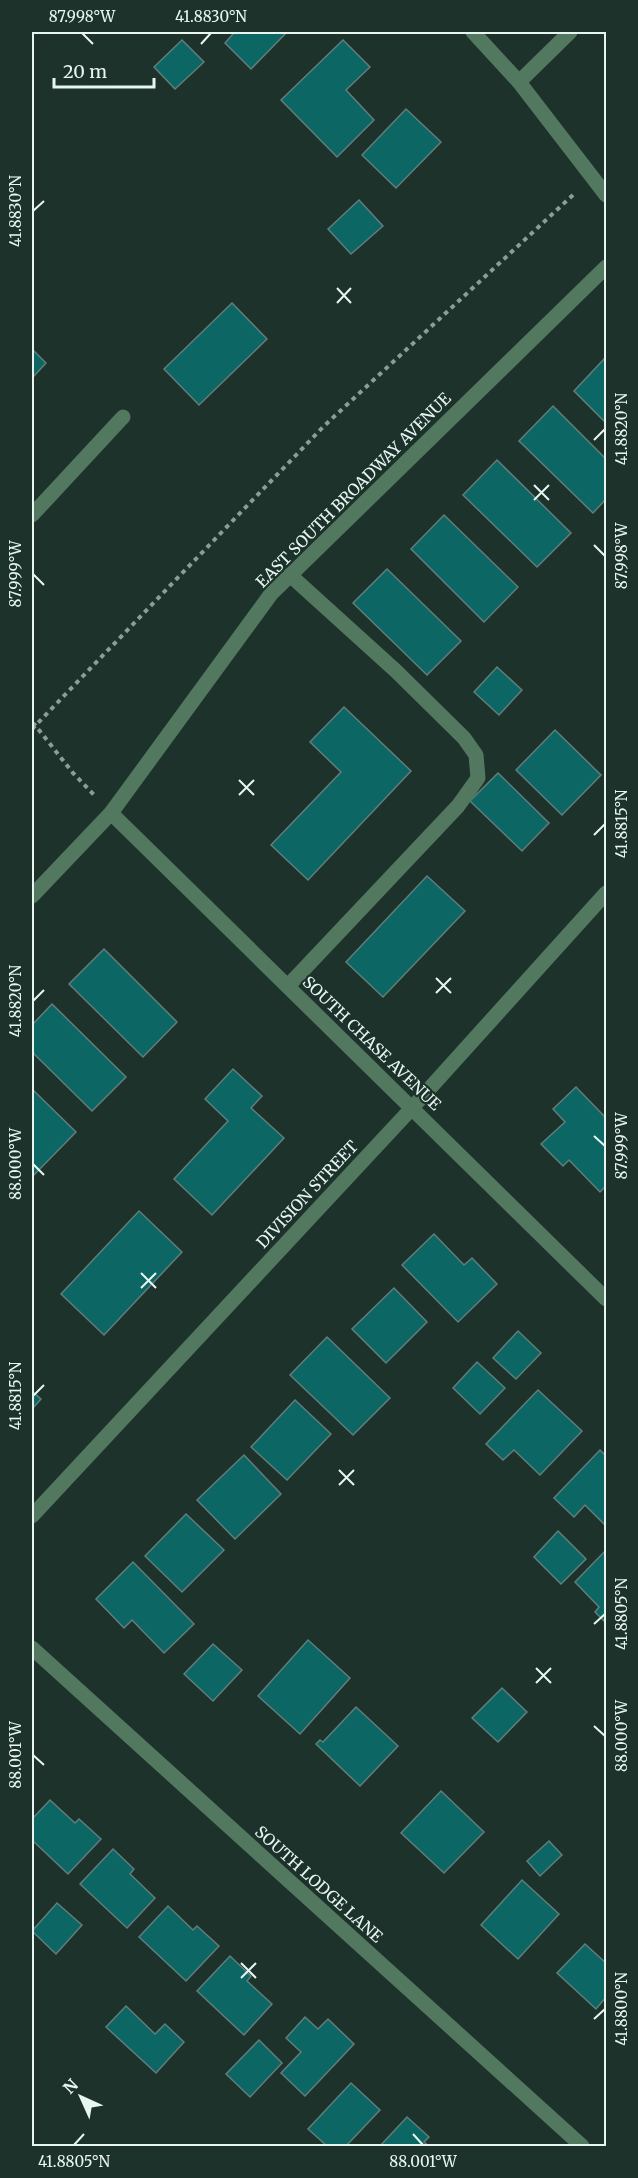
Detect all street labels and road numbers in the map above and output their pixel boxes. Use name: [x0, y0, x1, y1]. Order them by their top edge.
street label: EAST SOUTH BROADWAY AVENUE: [251, 388, 455, 592]
street label: SOUTH CHASE AVENUE: [299, 972, 446, 1115]
street label: DIVISION STREET: [252, 1136, 362, 1252]
street label: SOUTH LODGE LANE: [251, 1821, 388, 1947]

